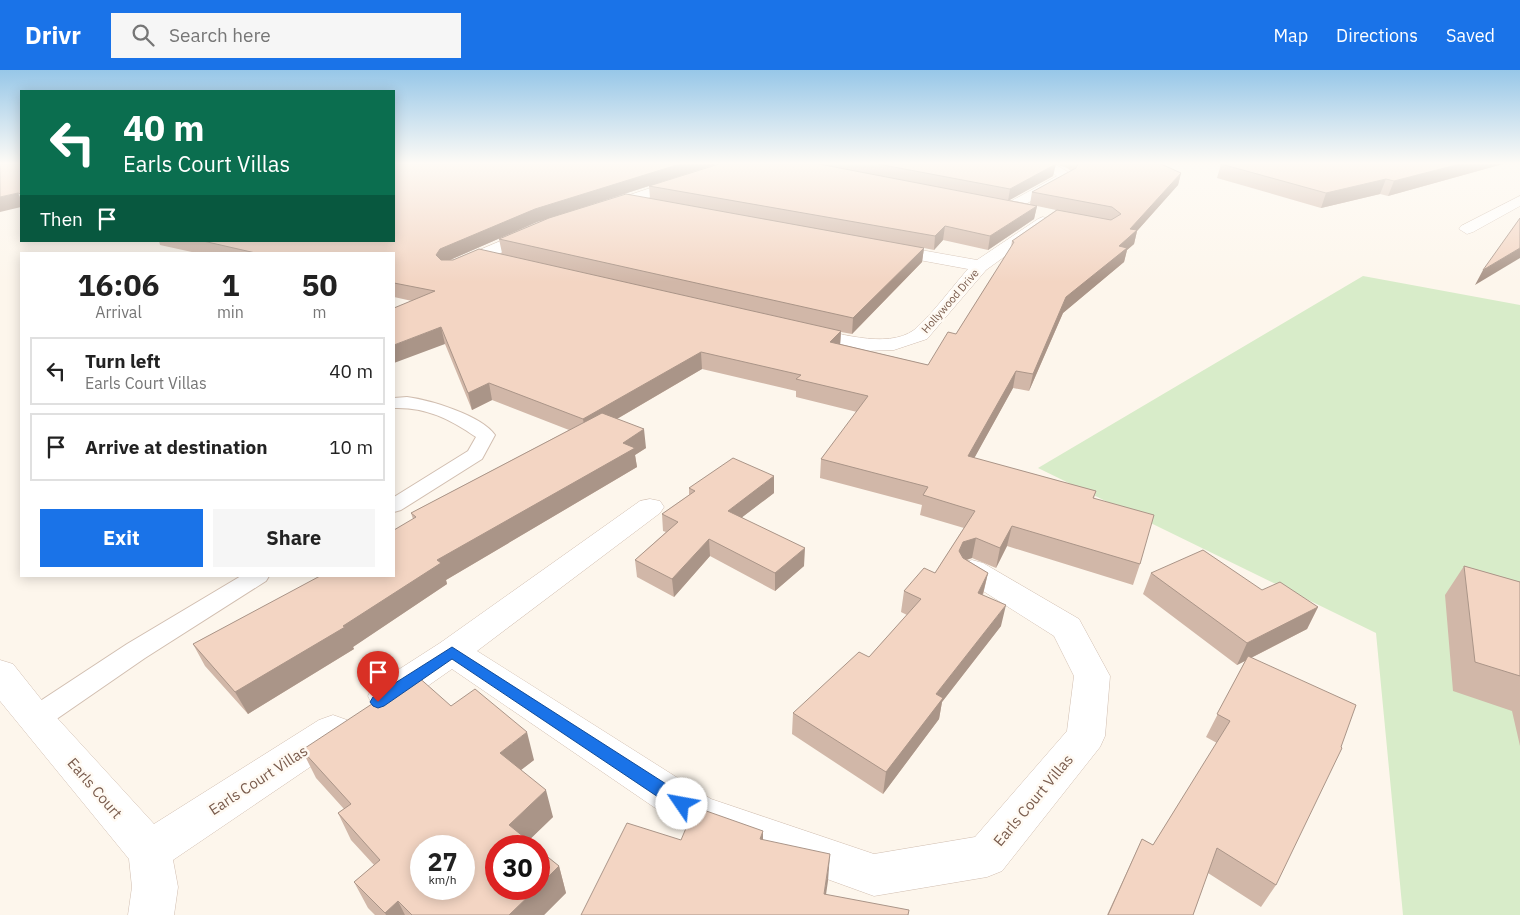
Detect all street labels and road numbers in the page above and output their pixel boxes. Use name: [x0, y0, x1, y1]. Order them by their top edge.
street label: Hollywood Drive: [918, 266, 982, 336]
street label: Earls Court Villas: [205, 741, 311, 819]
street label: Earls Court Villas: [989, 750, 1077, 850]
street label: Earls Court: [63, 754, 127, 822]

